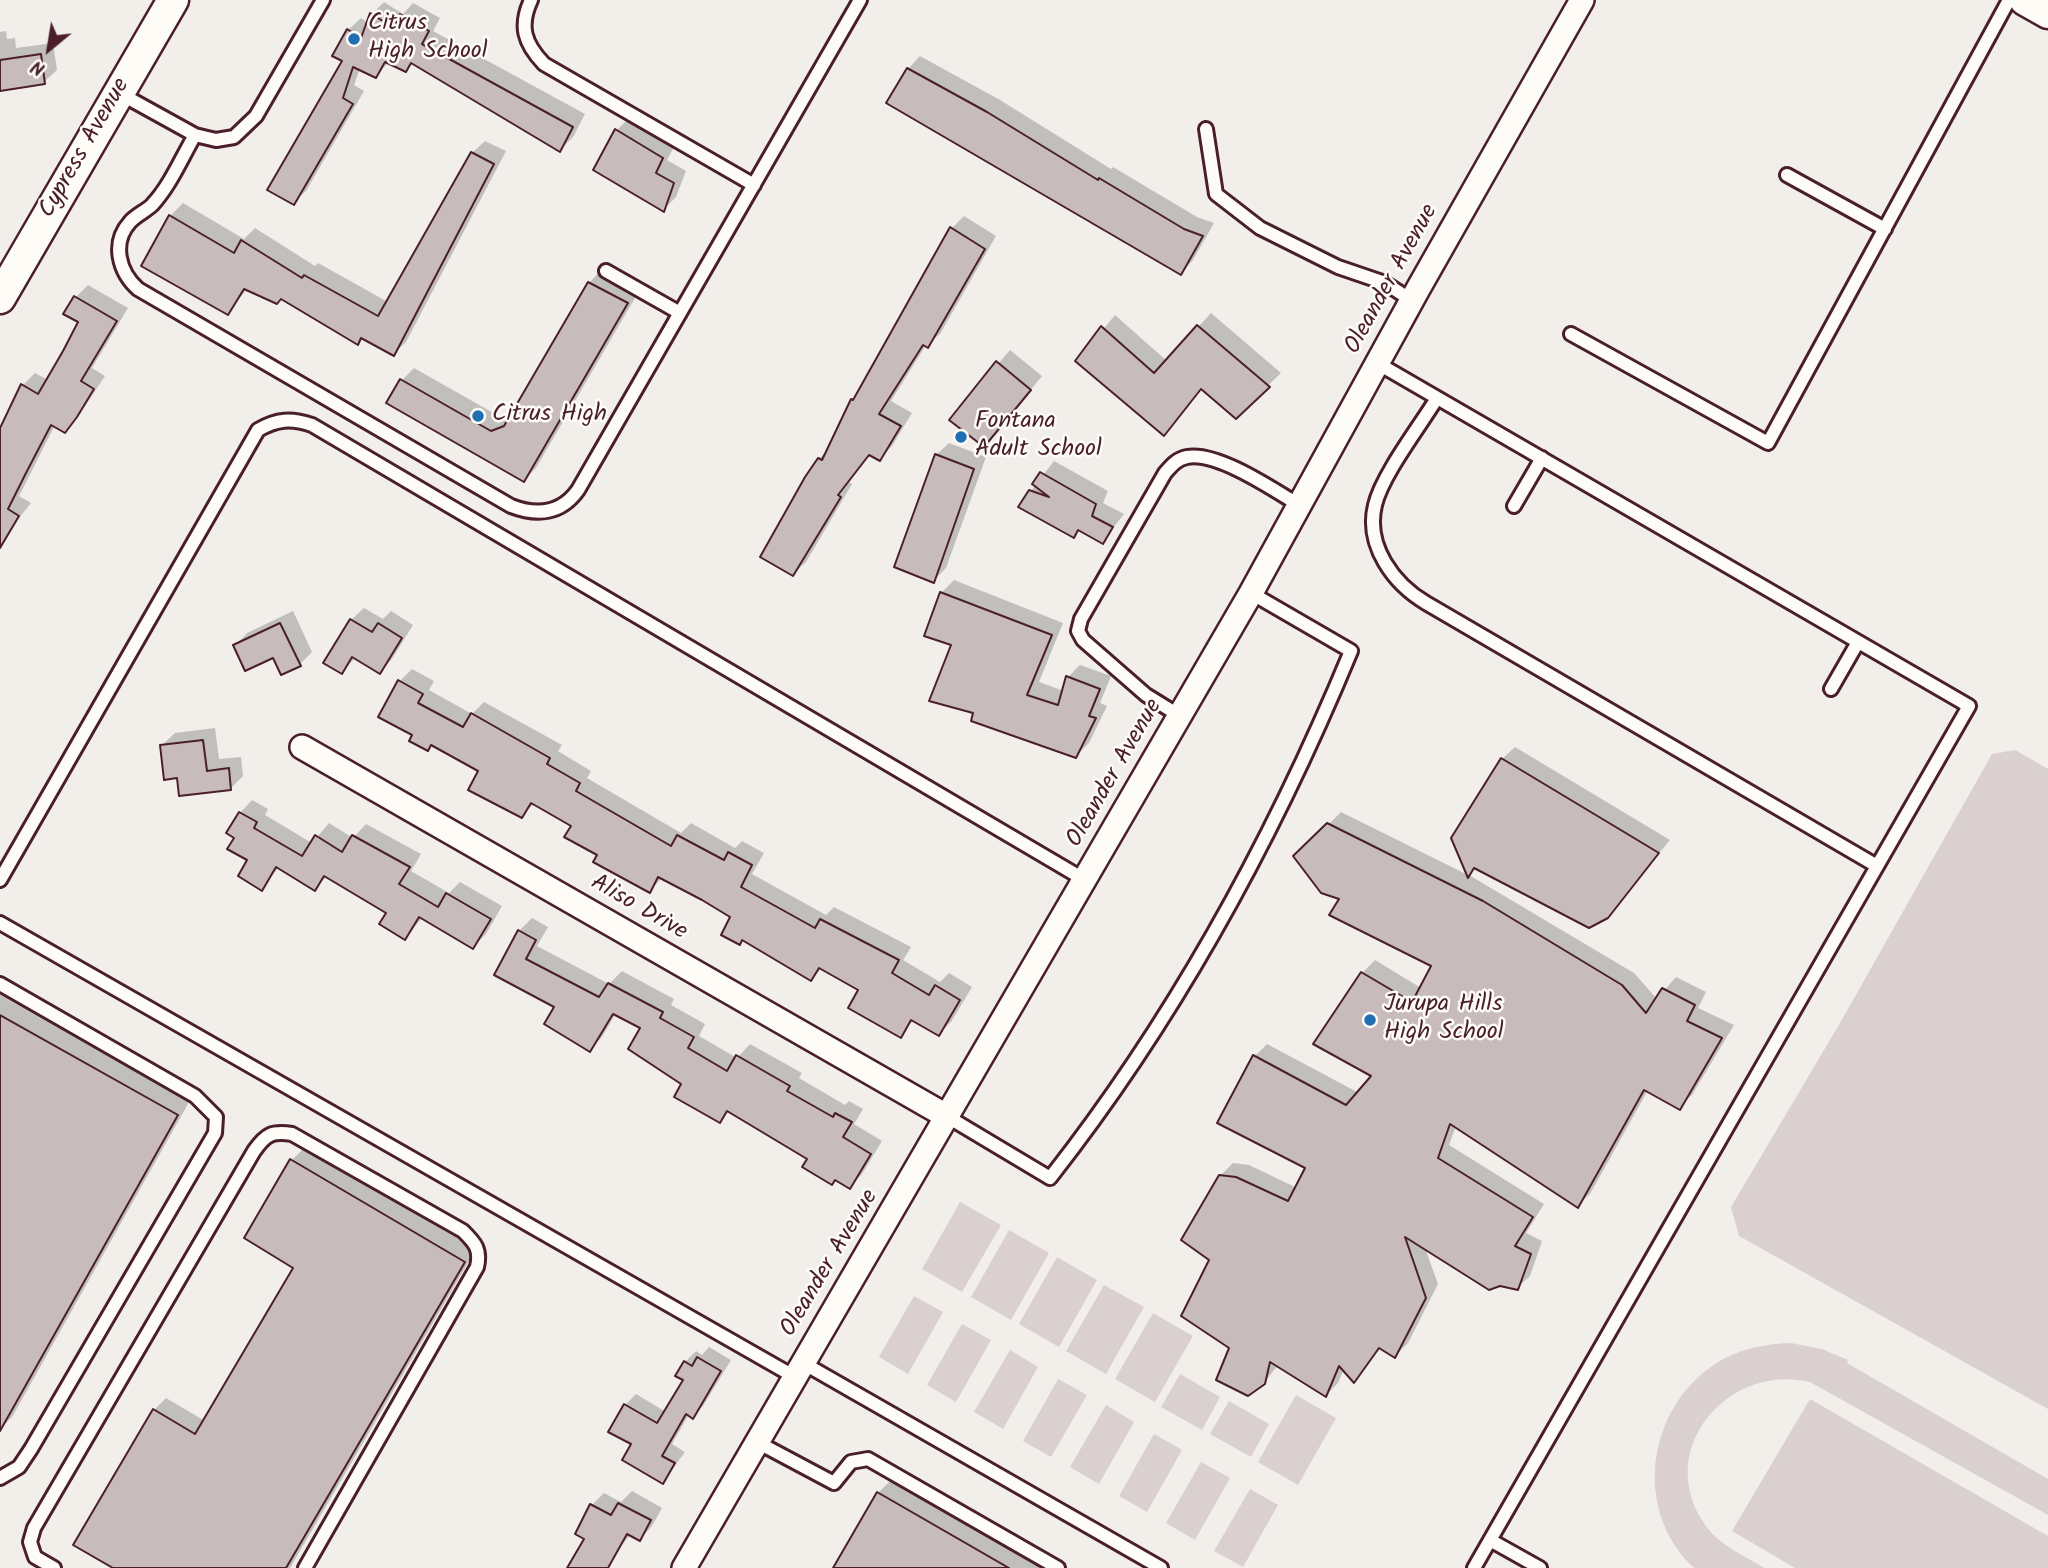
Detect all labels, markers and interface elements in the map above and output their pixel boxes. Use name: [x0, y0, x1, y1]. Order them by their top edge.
place label: Citrus High School: [368, 11, 488, 67]
north arrow: [14, 14, 84, 84]
marker: Citrus High School: [346, 31, 362, 47]
text: N: [26, 51, 51, 83]
street label: Cypress Avenue: [34, 74, 138, 224]
street label: Oleander Avenue: [1340, 200, 1446, 360]
place label: Citrus High: [492, 402, 607, 430]
marker: Citrus High: [470, 408, 486, 424]
place label: Fontana Adult School: [975, 409, 1102, 465]
marker: Fontana Adult School: [953, 429, 969, 445]
street label: Oleander Avenue: [1062, 695, 1170, 853]
street label: Aliso Drive: [584, 870, 692, 948]
place label: Jurupa Hills High School: [1384, 992, 1504, 1048]
marker: Jurupa Hills High School: [1362, 1012, 1378, 1028]
street label: Oleander Avenue: [776, 1185, 886, 1343]

